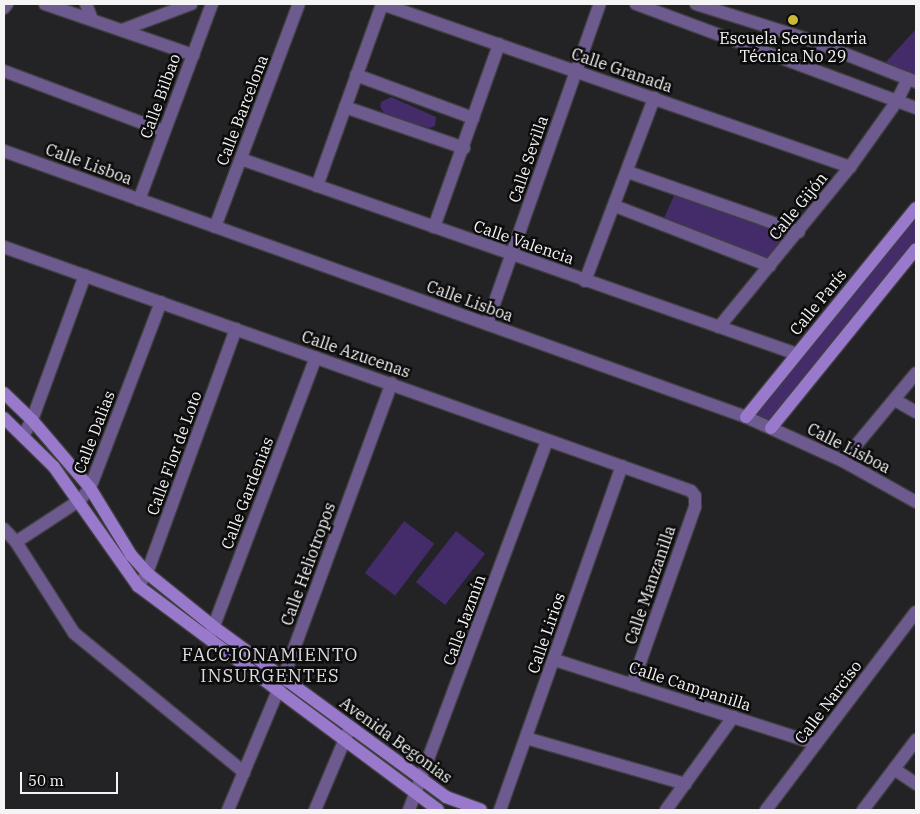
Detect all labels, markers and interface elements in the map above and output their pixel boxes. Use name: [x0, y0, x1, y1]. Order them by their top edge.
marker: Escuela Secundaria Técnica No 29: [787, 14, 799, 26]
place label: Escuela Secundaria Técnica No 29: [719, 28, 867, 66]
street label: Calle Granada: [569, 44, 675, 96]
street label: Calle Bilbao: [136, 51, 184, 141]
street label: Calle Barcelona: [212, 52, 272, 168]
street label: Calle Sevilla: [504, 113, 552, 205]
street label: Calle Lisboa: [43, 139, 135, 189]
street label: Calle Gijón: [765, 168, 831, 244]
street label: Calle Valencia: [471, 216, 577, 268]
street label: Calle París: [786, 265, 850, 339]
street label: Calle Lisboa: [424, 276, 516, 326]
street label: Calle Azucenas: [299, 326, 413, 382]
street label: Calle Dalias: [69, 388, 119, 476]
street label: Calle Flor de Loto: [143, 388, 205, 518]
street label: Calle Lisboa: [804, 419, 894, 477]
street label: Calle Gardenias: [217, 434, 277, 552]
street label: Calle Heliotropos: [277, 500, 339, 628]
street label: Calle Manzanilla: [621, 523, 679, 647]
street label: Calle Jazmín: [439, 572, 489, 668]
street label: Calle Lirios: [523, 590, 569, 676]
district label: FACCIONAMIENTO INSURGENTES: [180, 645, 360, 688]
street label: Calle Campanilla: [626, 657, 754, 715]
street label: Calle Narciso: [790, 657, 866, 747]
street label: Avenida Begonias: [336, 693, 456, 787]
scale bar: [22, 762, 120, 794]
text: 50 m: [28, 771, 64, 790]

